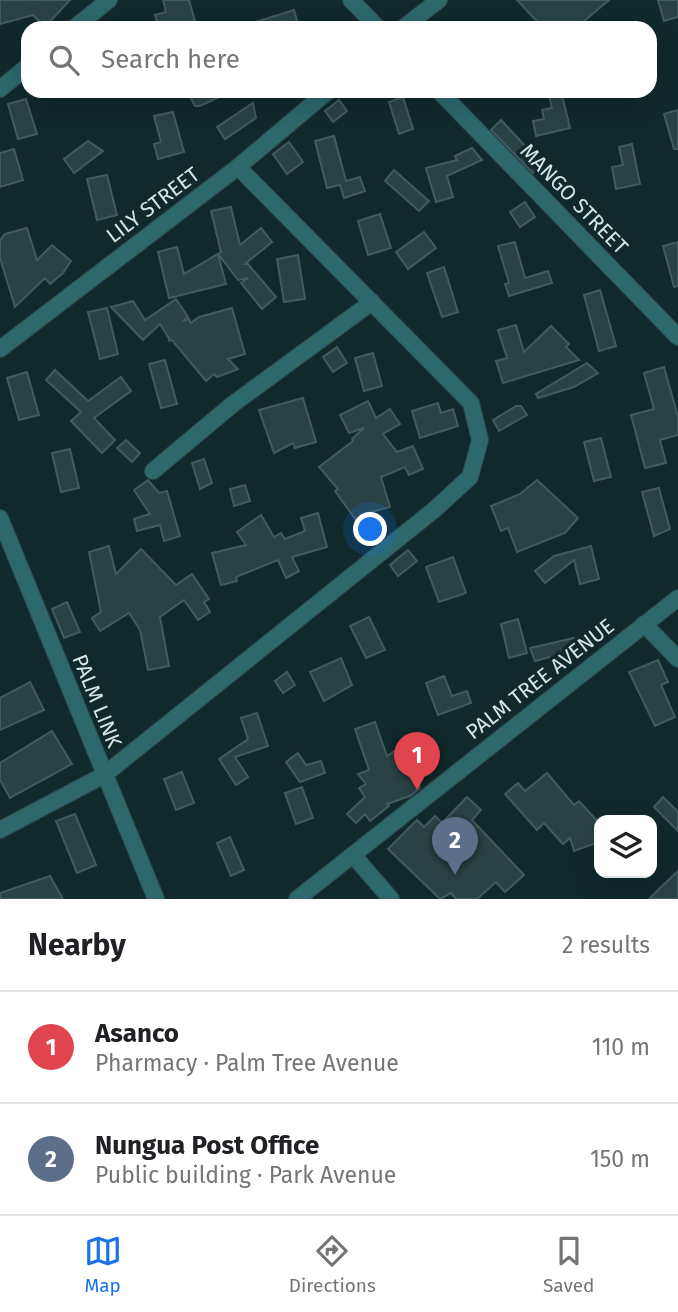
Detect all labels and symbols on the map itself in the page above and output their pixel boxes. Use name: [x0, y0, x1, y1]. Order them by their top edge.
street label: MANGO STREET: [515, 138, 633, 260]
street label: LILY STREET: [101, 161, 205, 249]
your location: [353, 512, 387, 546]
street label: PALM TREE AVENUE: [461, 613, 619, 745]
street label: PALM LINK: [66, 650, 128, 752]
pin: 1: [394, 732, 440, 790]
pin: 2: [432, 817, 478, 875]

